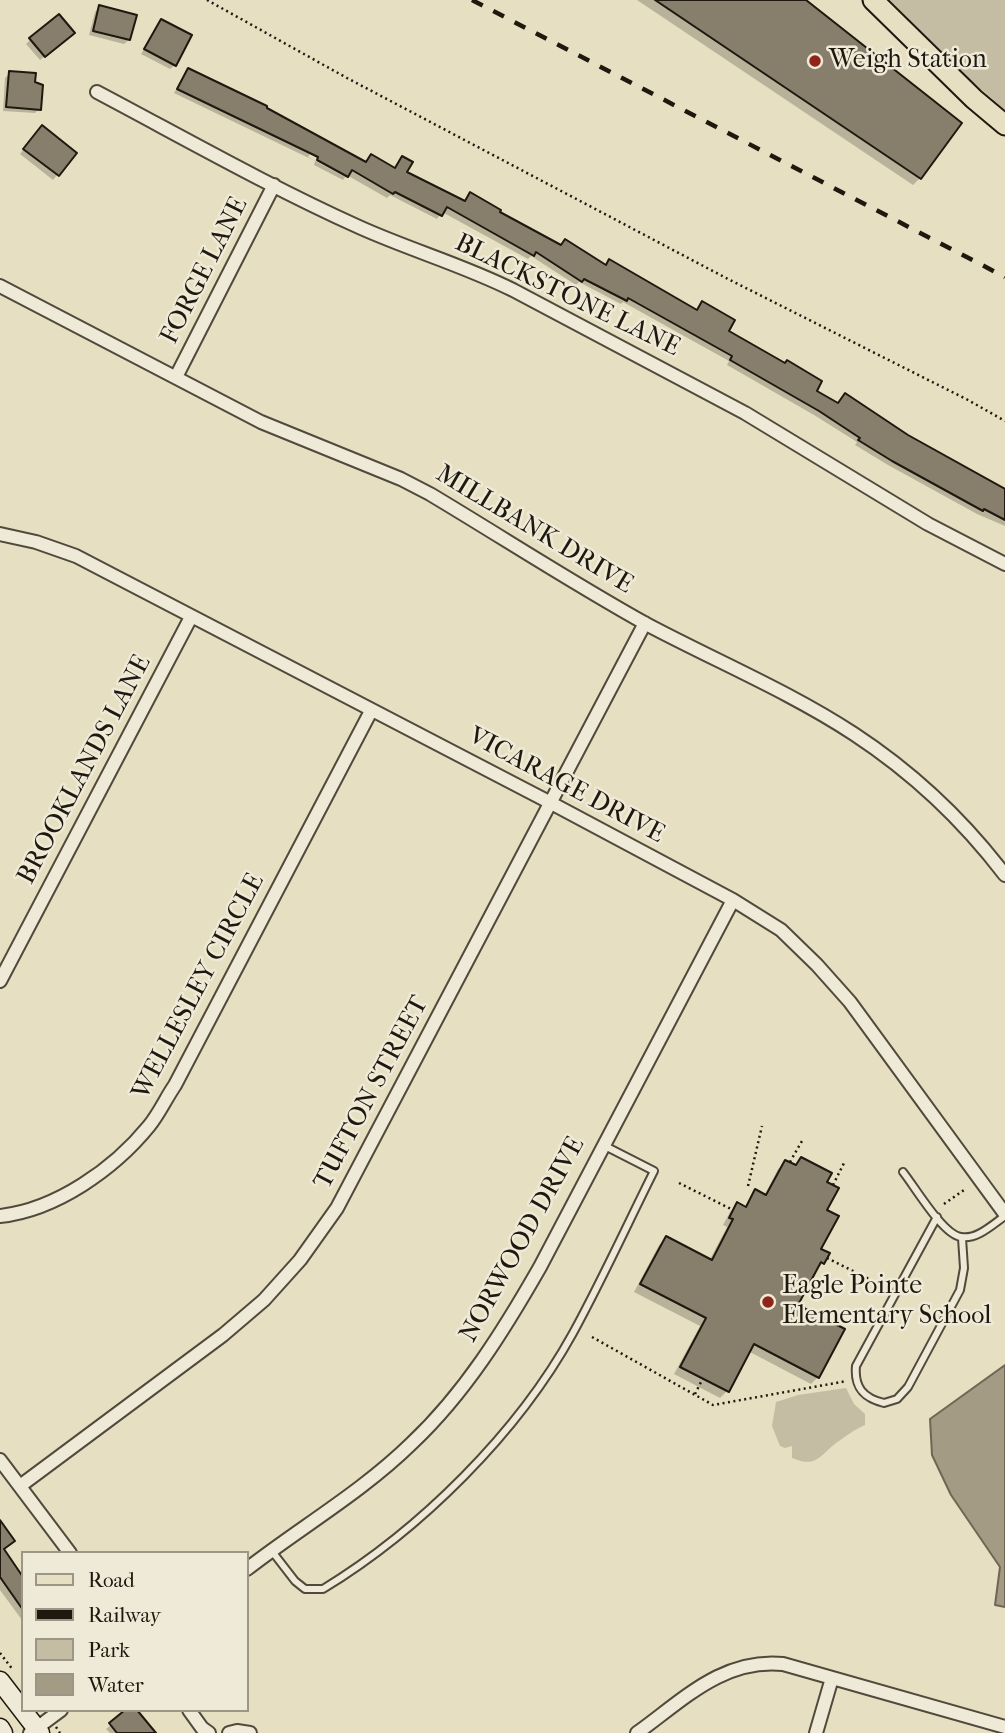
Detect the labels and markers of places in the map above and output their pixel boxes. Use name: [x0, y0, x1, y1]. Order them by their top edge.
place label: Weigh Station: [829, 45, 987, 77]
marker: Weigh Station: [807, 53, 823, 69]
place label: Eagle Pointe Elementary School: [782, 1271, 991, 1332]
marker: Eagle Pointe Elementary School: [760, 1294, 776, 1310]

